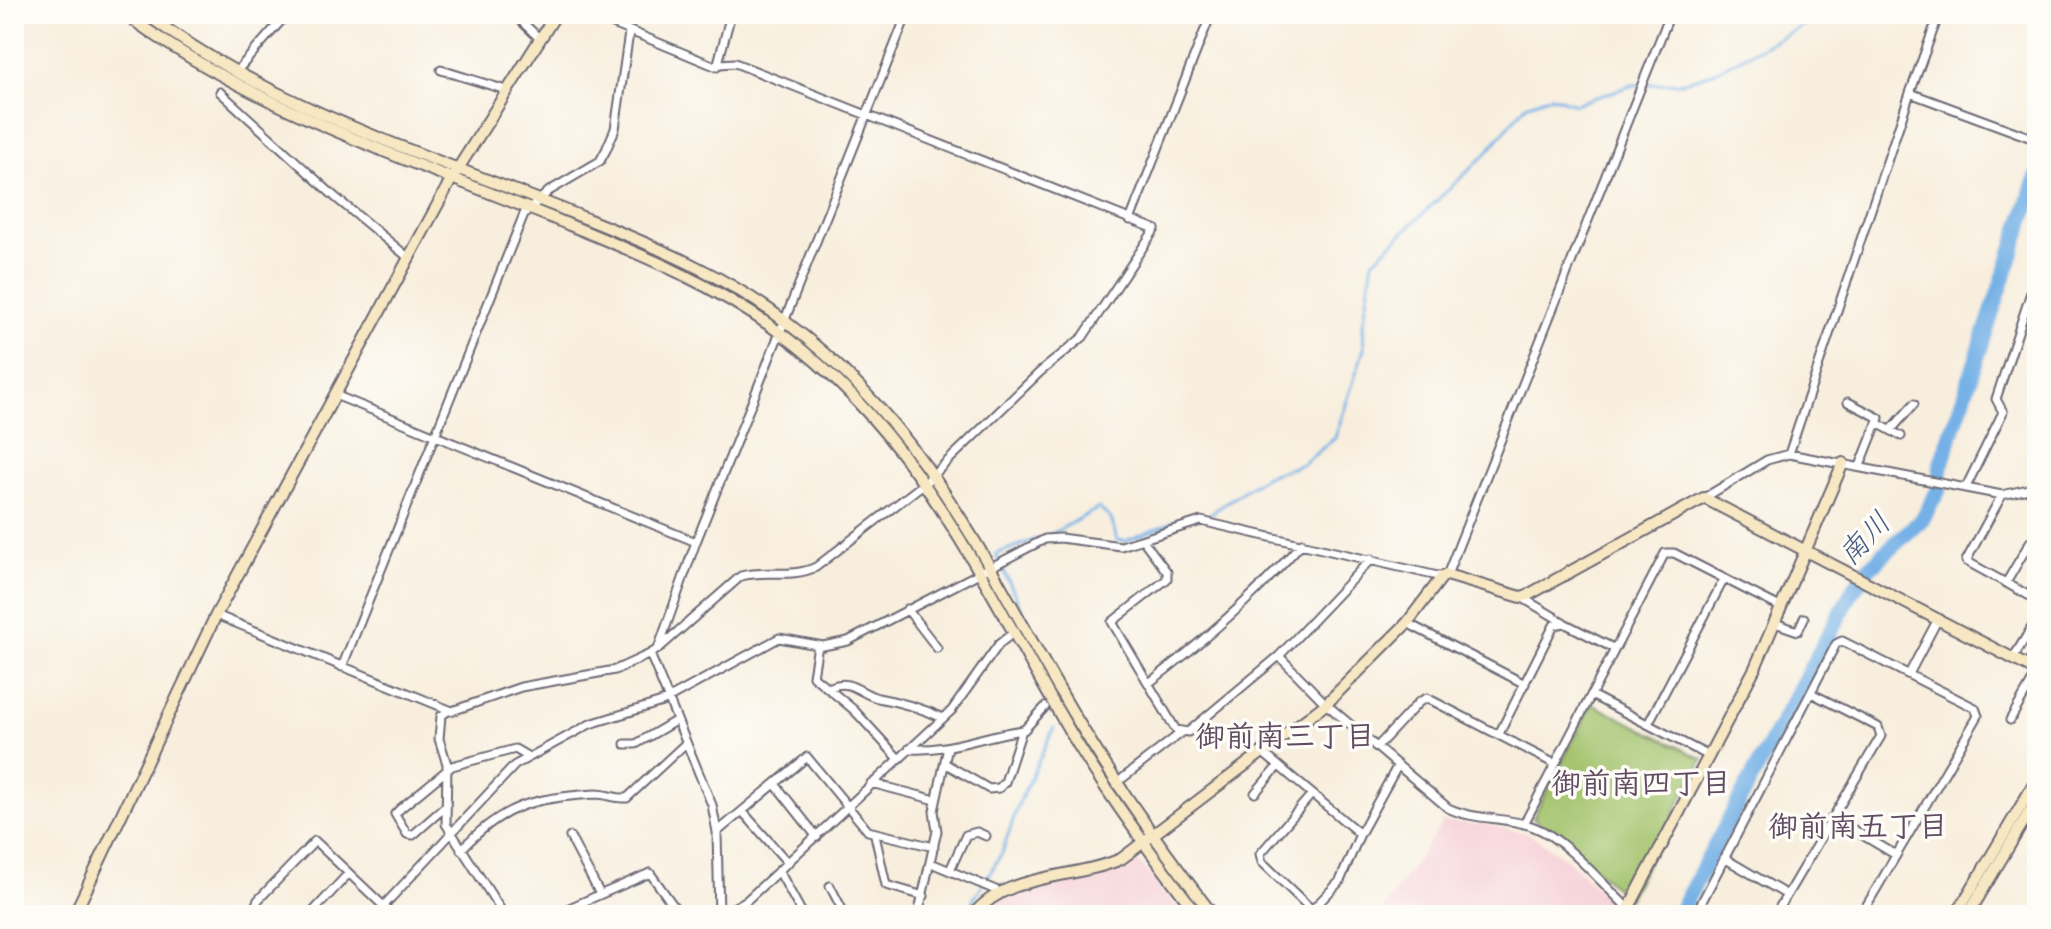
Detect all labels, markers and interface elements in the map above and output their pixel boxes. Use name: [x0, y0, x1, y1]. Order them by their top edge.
water label: 南川: [1828, 502, 1900, 574]
district label: 御前南三丁目: [1195, 715, 1375, 756]
district label: 御前南四丁目: [1551, 762, 1731, 803]
district label: 御前南五丁目: [1768, 805, 1948, 846]

